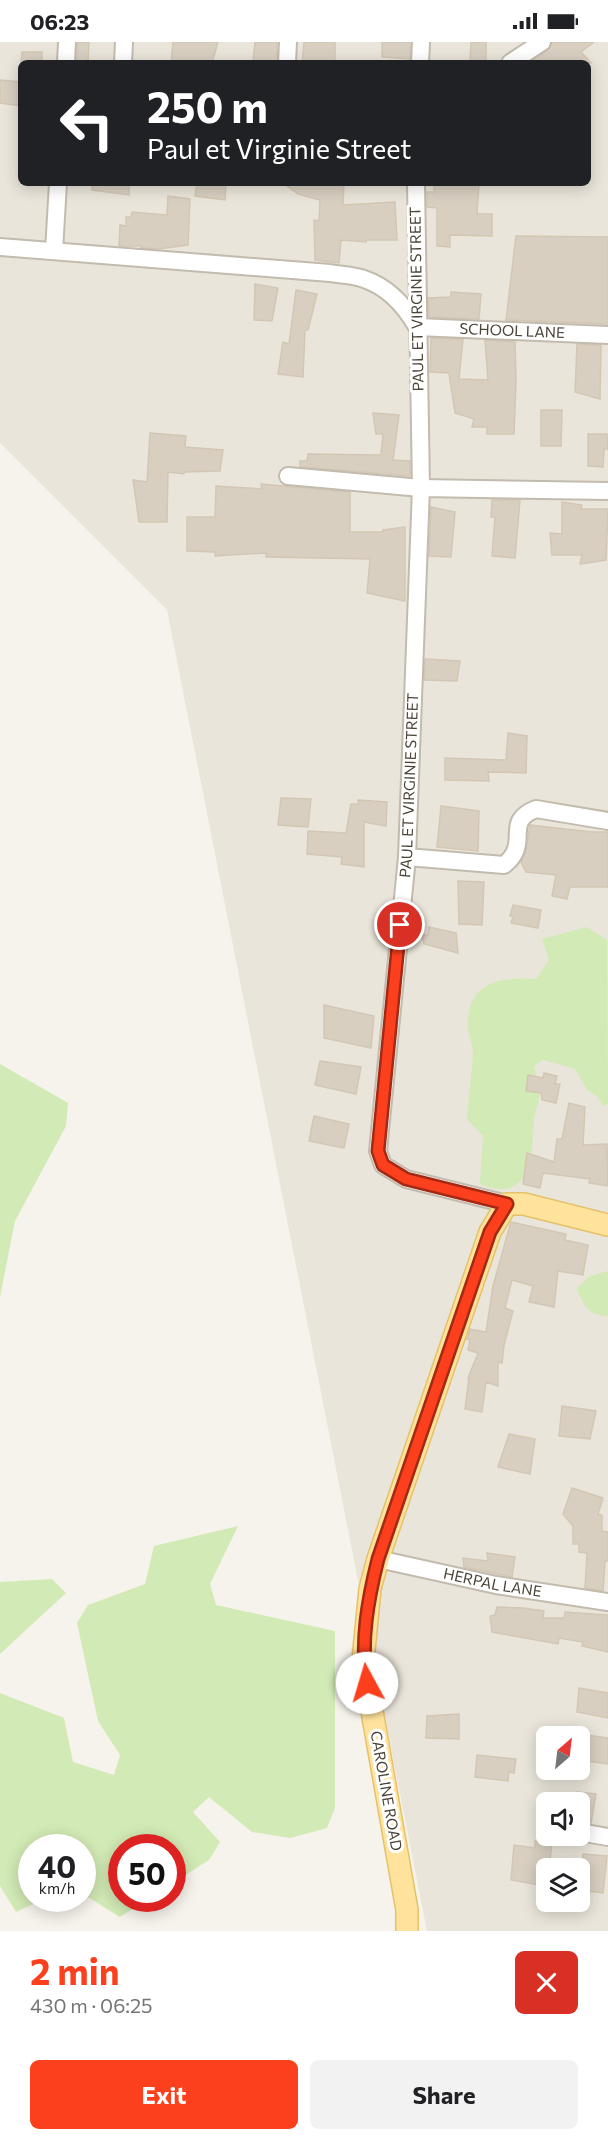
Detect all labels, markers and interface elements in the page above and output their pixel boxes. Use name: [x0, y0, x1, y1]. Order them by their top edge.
text: 06:23: [30, 8, 89, 35]
text: 250 m: [147, 80, 268, 132]
icon: left: [48, 84, 126, 162]
text: Paul et Virginie Street: [147, 132, 411, 165]
street label: PAUL ET VIRGINIE STREET: [405, 206, 427, 392]
street label: SCHOOL LANE: [459, 319, 565, 341]
street label: PAUL ET VIRGINIE STREET: [395, 692, 421, 878]
pin: [374, 899, 425, 950]
icon: arrive: [383, 908, 416, 941]
street label: HERPAL LANE: [442, 1564, 543, 1600]
position arrow: [335, 1651, 399, 1715]
north arrow: [536, 1726, 590, 1780]
map controls: [536, 1726, 590, 1912]
street label: CAROLINE ROAD: [368, 1729, 406, 1852]
button: sound: [536, 1792, 590, 1846]
speed limit sign: 50: [108, 1834, 186, 1912]
text: 40: [38, 1847, 76, 1884]
button: layers: [536, 1858, 590, 1912]
text: km/h: [39, 1879, 75, 1897]
text: 2 min: [30, 1948, 120, 1992]
button: close: [515, 1951, 578, 2014]
text: 430 m · 06:25: [30, 1993, 153, 2017]
button: Exit: [30, 2060, 298, 2129]
button: Share: [310, 2060, 578, 2129]

